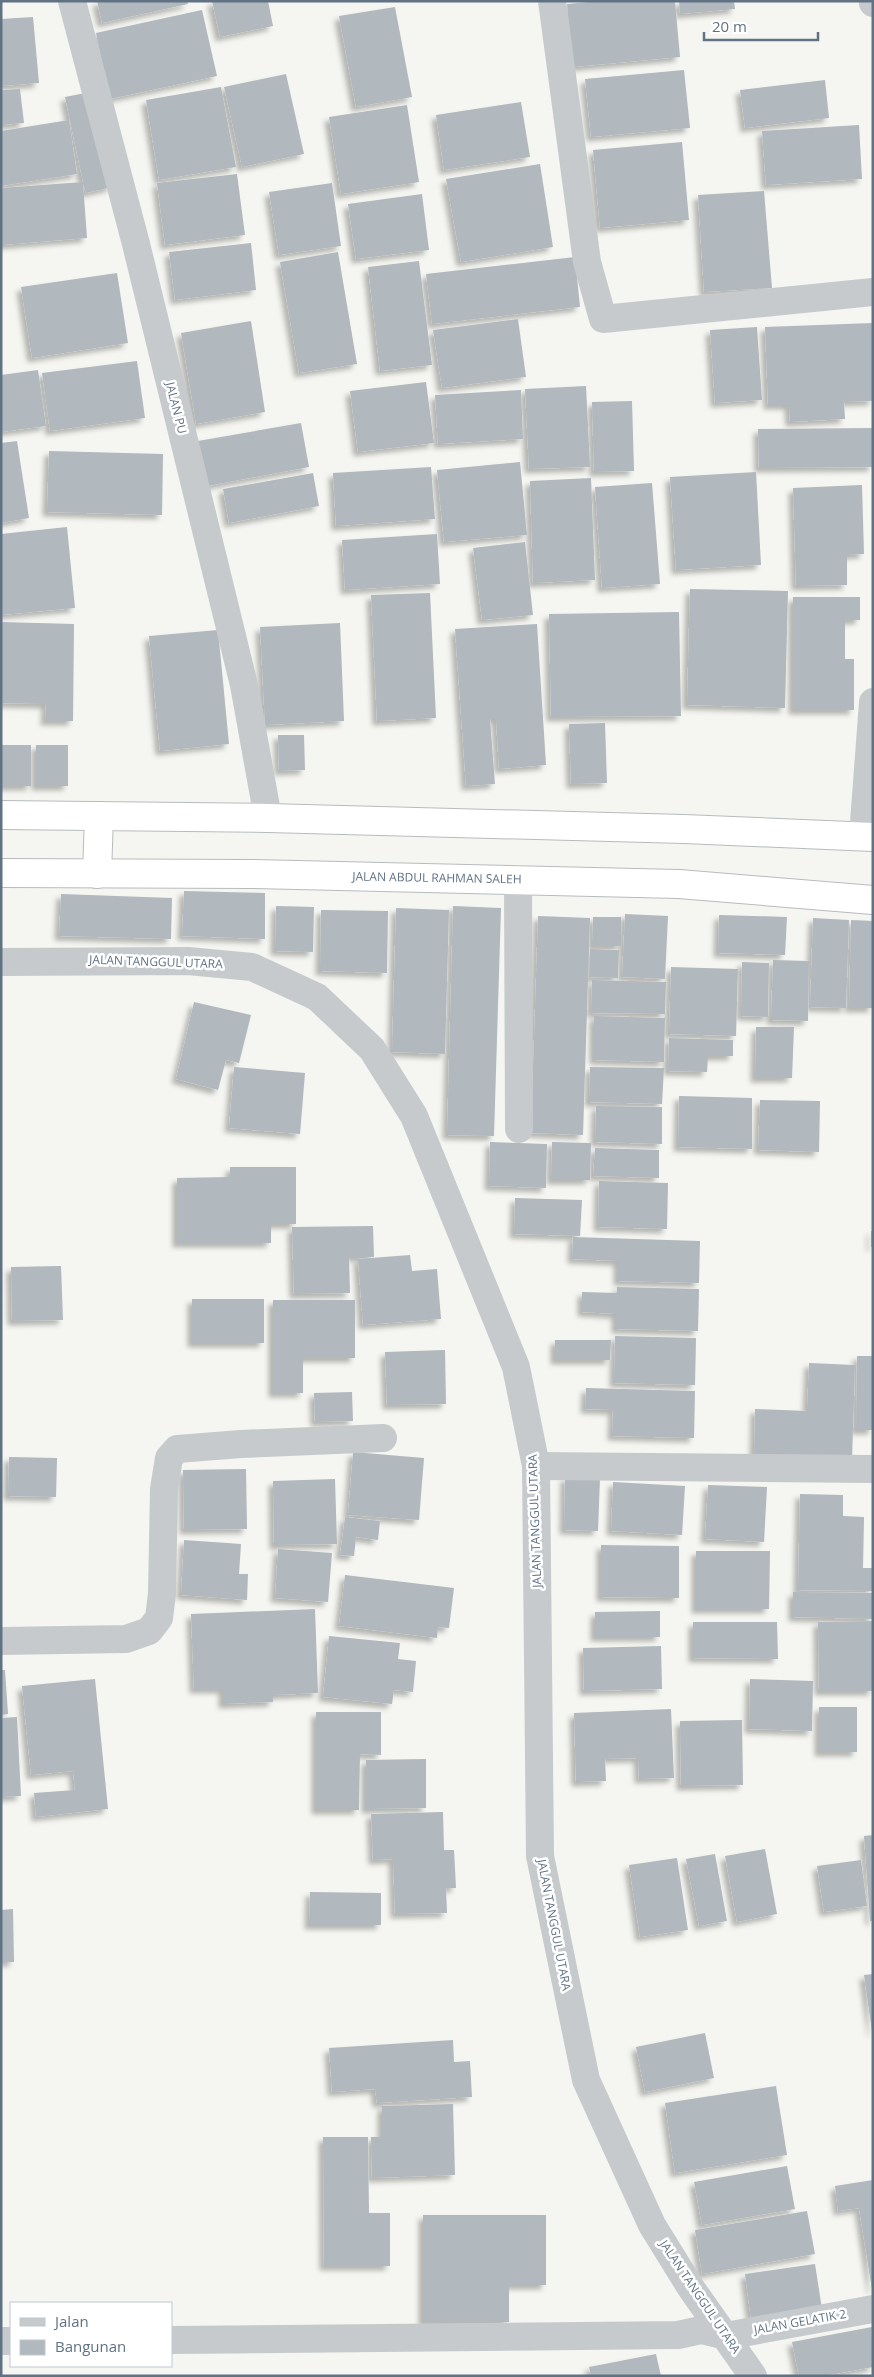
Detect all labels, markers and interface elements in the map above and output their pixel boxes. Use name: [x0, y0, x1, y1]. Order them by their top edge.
scale bar: [704, 10, 818, 42]
text: 20 m: [712, 16, 747, 36]
street label: JALAN PU: [162, 379, 191, 436]
street label: JALAN ABDUL RAHMAN SALEH: [351, 868, 522, 887]
street label: JALAN TANGGUL UTARA: [88, 951, 223, 972]
street label: JALAN TANGGUL UTARA: [524, 1454, 545, 1589]
street label: JALAN TANGGUL UTARA: [533, 1857, 576, 1992]
street label: JALAN TANGGUL UTARA: [655, 2236, 745, 2357]
legend: [10, 2302, 172, 2367]
street label: JALAN GELATIK 2: [751, 2305, 847, 2338]
text: Jalan: [53, 2311, 89, 2331]
text: Bangunan: [55, 2336, 126, 2356]

